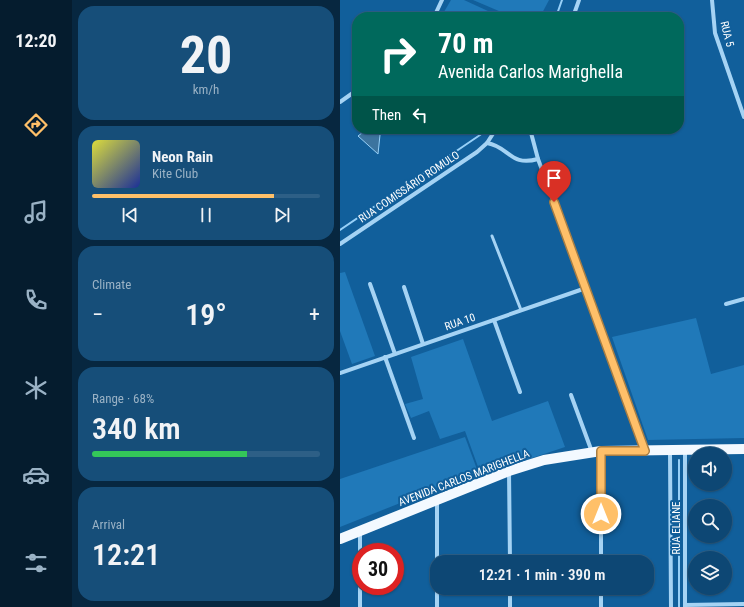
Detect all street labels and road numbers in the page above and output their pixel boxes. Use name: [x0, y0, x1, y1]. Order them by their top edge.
street label: RUA 5: [718, 20, 736, 48]
street label: RUA COMISSÁRIO ROMULO: [356, 148, 462, 226]
street label: RUA 10: [443, 311, 477, 333]
street label: AVENIDA CARLOS MARIGHELLA: [397, 447, 532, 509]
street label: RUA ELIANE: [670, 501, 683, 554]

